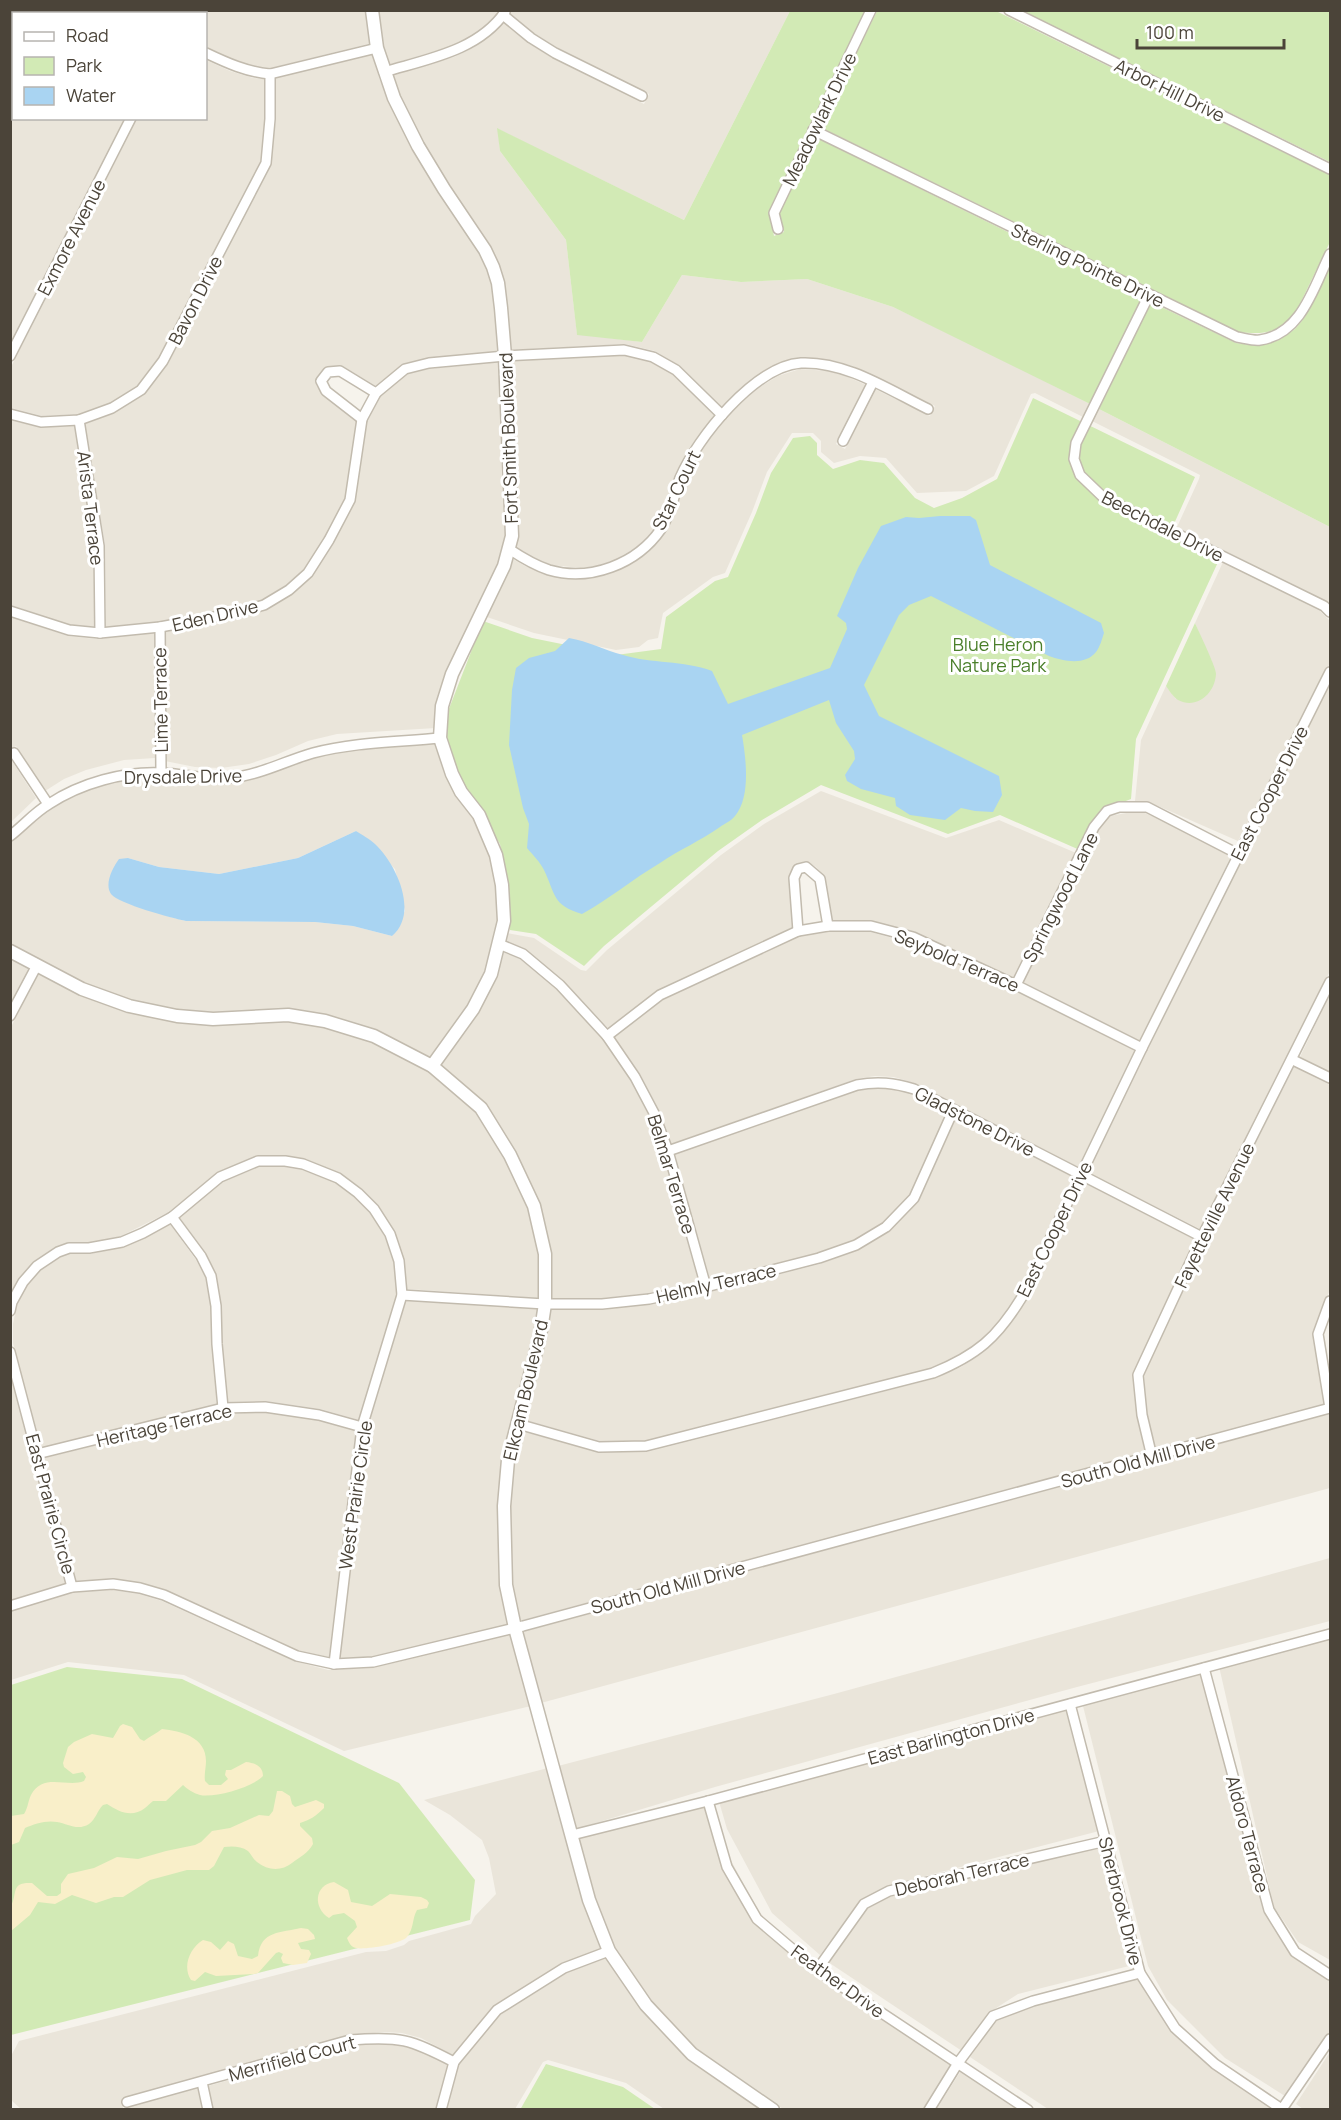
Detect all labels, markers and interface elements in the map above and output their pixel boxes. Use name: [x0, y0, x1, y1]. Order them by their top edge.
legend: [12, 12, 207, 120]
scale bar: [1137, 12, 1284, 50]
text: 100 m: [1146, 20, 1194, 44]
text: Road: [66, 23, 109, 47]
street label: Meadowlark Drive: [776, 48, 862, 190]
text: Park: [66, 53, 103, 77]
street label: Arbor Hill Drive: [1111, 53, 1229, 127]
text: Water: [66, 83, 116, 107]
street label: Exmore Avenue: [31, 175, 111, 299]
street label: Sterling Pointe Drive: [1007, 217, 1169, 313]
street label: Bavon Drive: [162, 252, 228, 348]
street label: Fort Smith Boulevard: [493, 352, 523, 524]
street label: Star Court: [646, 446, 706, 534]
street label: Arista Terrace: [72, 449, 110, 567]
street label: Beechdale Drive: [1098, 485, 1228, 567]
street label: Eden Drive: [170, 593, 260, 637]
park label: Blue Heron Nature Park: [950, 632, 1047, 677]
street label: Lime Terrace: [147, 647, 173, 753]
street label: East Cooper Drive: [1225, 722, 1313, 864]
street label: Drysdale Drive: [124, 763, 242, 789]
street label: Springwood Lane: [1017, 828, 1103, 966]
street label: Seybold Terrace: [891, 923, 1023, 997]
street label: Gladstone Drive: [911, 1080, 1039, 1162]
street label: Belmar Terrace: [642, 1111, 702, 1237]
street label: Fayetteville Avenue: [1168, 1138, 1260, 1292]
street label: East Cooper Drive: [1011, 1157, 1097, 1301]
street label: Helmly Terrace: [654, 1258, 778, 1308]
street label: Elkcam Boulevard: [497, 1317, 553, 1463]
street label: Heritage Terrace: [94, 1398, 234, 1452]
street label: West Prairie Circle: [333, 1419, 377, 1571]
street label: South Old Mill Drive: [1058, 1429, 1218, 1493]
street label: East Prairie Circle: [21, 1431, 81, 1577]
street label: South Old Mill Drive: [588, 1555, 748, 1619]
street label: East Barlington Drive: [865, 1702, 1037, 1770]
street label: Aldoro Terrace: [1221, 1773, 1275, 1895]
street label: Sherbrook Drive: [1093, 1834, 1149, 1968]
street label: Deborah Terrace: [893, 1847, 1031, 1901]
street label: Feather Drive: [787, 1939, 889, 2023]
street label: Merrifield Court: [226, 2030, 358, 2086]

